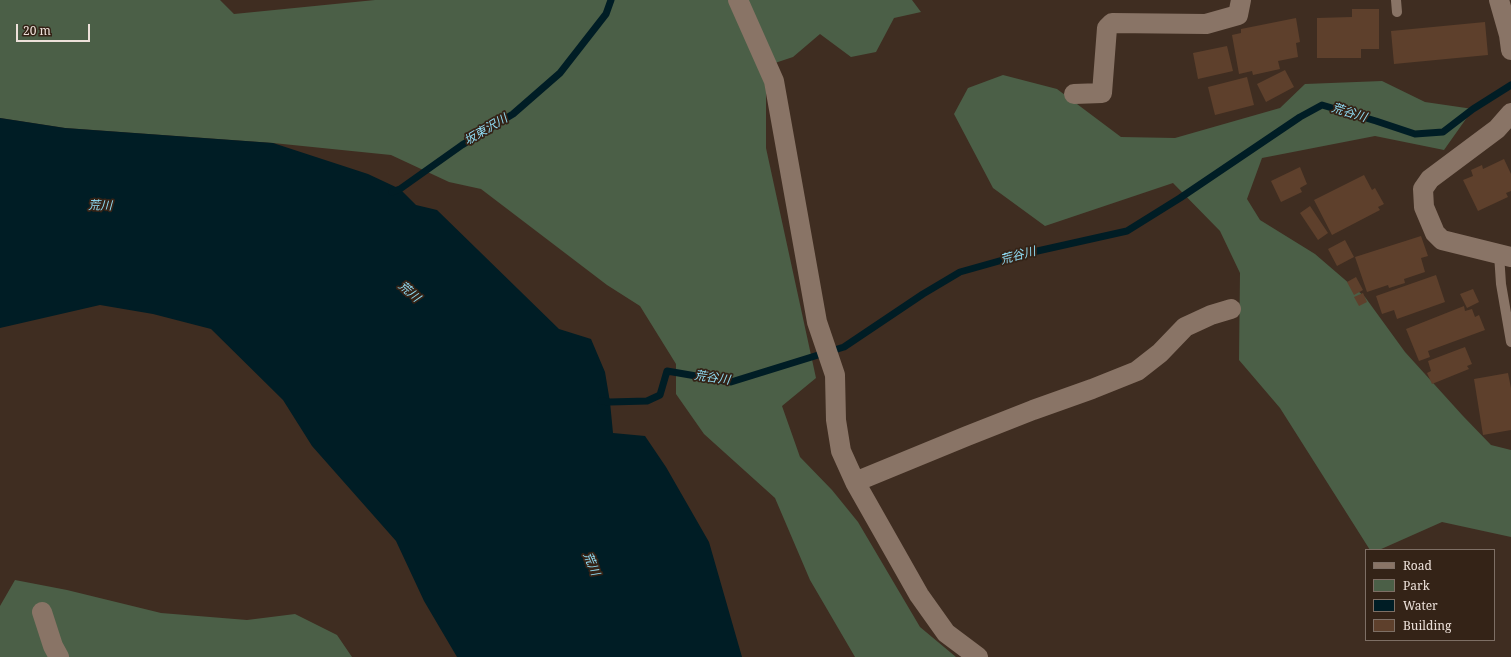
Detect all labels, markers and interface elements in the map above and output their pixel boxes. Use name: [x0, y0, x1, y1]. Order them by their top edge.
scale bar: [18, 16, 92, 42]
text: 20 m: [23, 22, 51, 39]
water label: 荒谷川: [1330, 101, 1368, 125]
water label: 坂東沢川: [462, 111, 510, 149]
water label: 荒川: [88, 199, 112, 213]
water label: 荒谷川: [999, 244, 1037, 268]
water label: 荒川: [395, 279, 423, 305]
water label: 荒谷川: [693, 368, 731, 388]
legend: [1365, 549, 1495, 641]
water label: 荒川: [580, 550, 602, 578]
text: Road: [1403, 557, 1432, 574]
text: Park: [1403, 577, 1430, 594]
text: Water: [1403, 597, 1438, 614]
text: Building: [1403, 617, 1451, 634]

